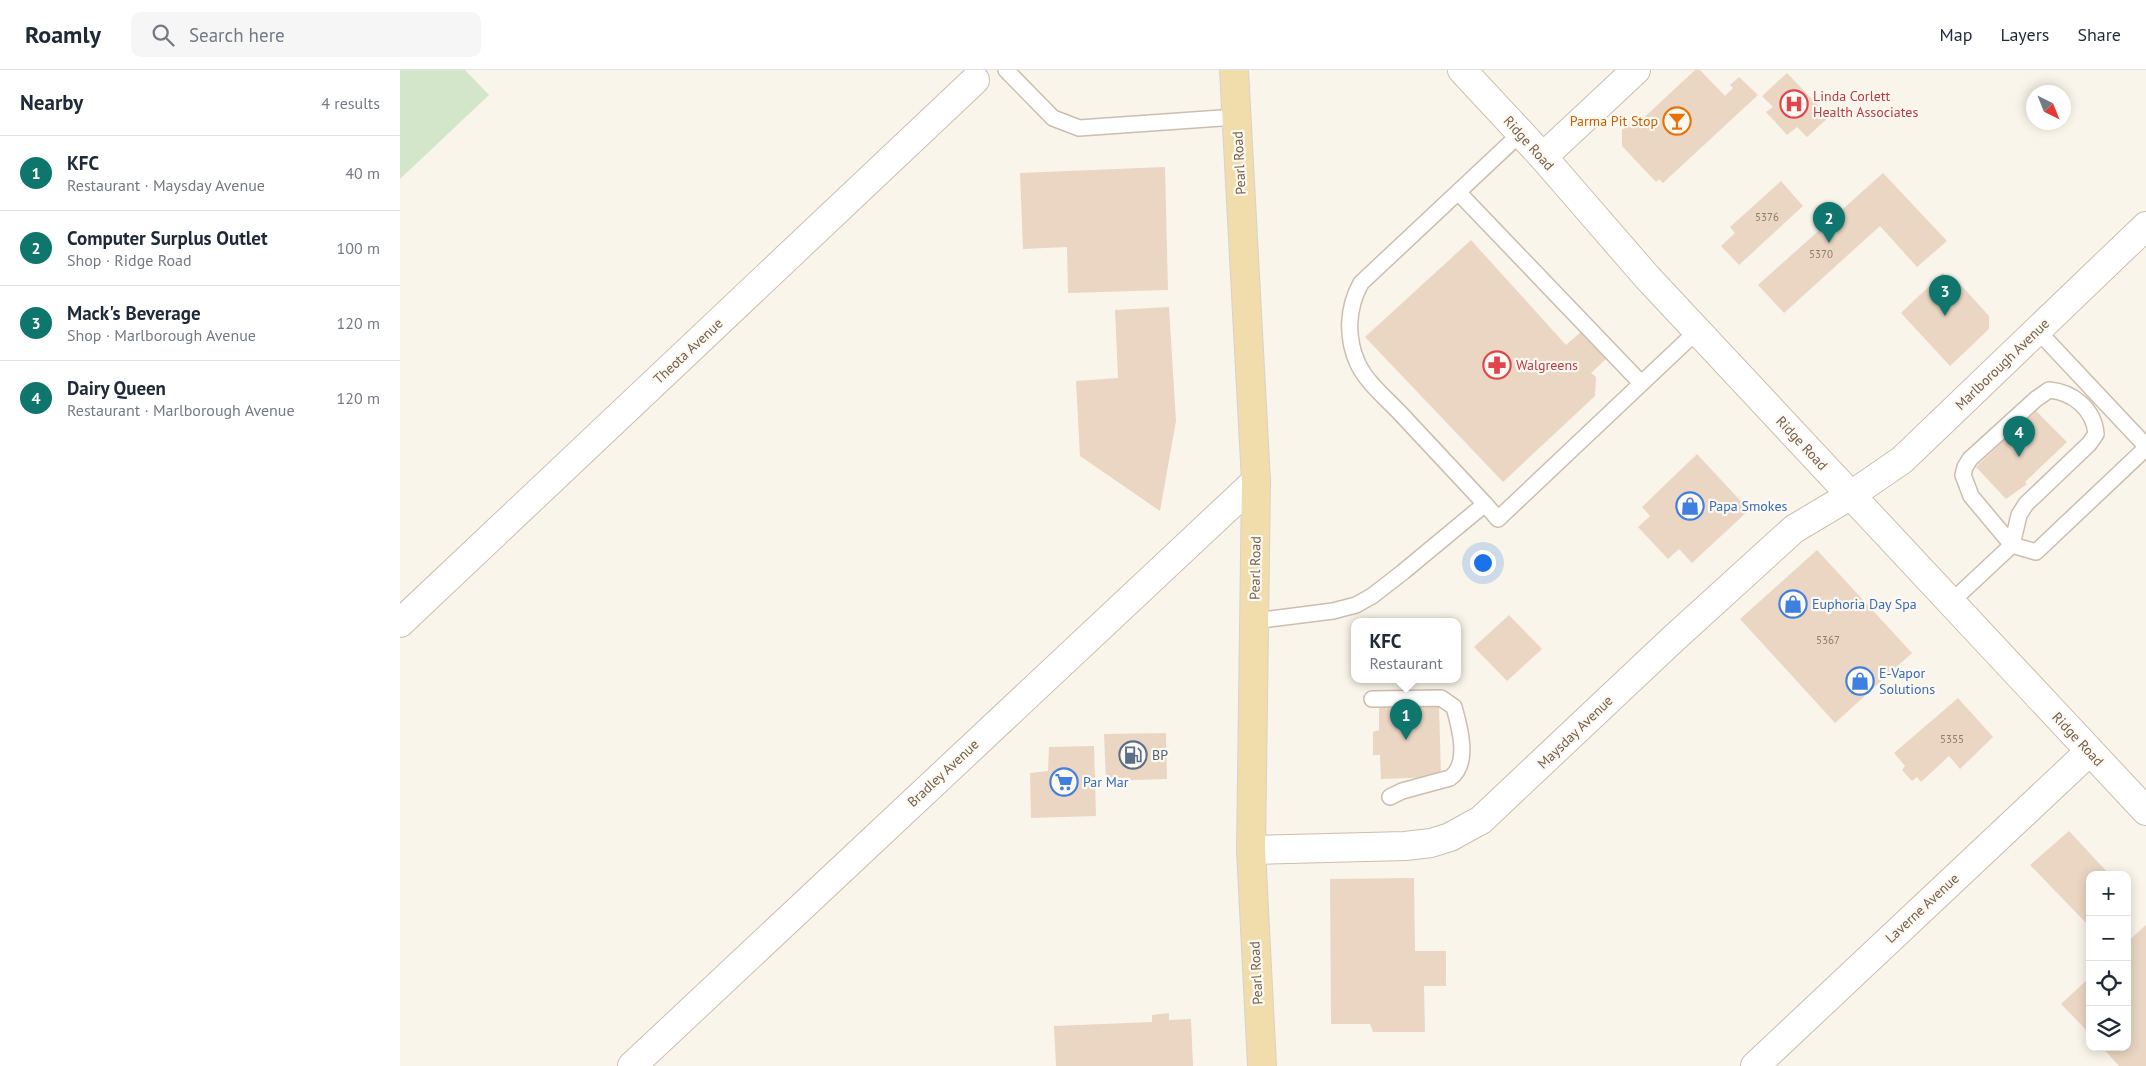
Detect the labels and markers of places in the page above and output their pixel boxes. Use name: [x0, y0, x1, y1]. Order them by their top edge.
place label: Linda Corlett Health Associates: [1813, 87, 1918, 121]
hospital icon: Linda Corlett Health Associates: [1779, 89, 1809, 119]
bar icon: Parma Pit Stop: [1662, 106, 1692, 136]
place label: Parma Pit Stop: [1570, 112, 1658, 130]
pin: 2: [1813, 202, 1845, 243]
pin: 3: [1929, 275, 1961, 316]
pharmacy icon: Walgreens: [1482, 350, 1512, 380]
place label: Walgreens: [1516, 356, 1578, 374]
pin: 4: [2003, 416, 2035, 457]
shop icon: Papa Smokes: [1675, 491, 1705, 521]
place label: Papa Smokes: [1709, 497, 1787, 515]
shop icon: Euphoria Day Spa: [1778, 589, 1808, 619]
place label: Euphoria Day Spa: [1812, 595, 1917, 613]
place label: E-Vapor Solutions: [1879, 664, 1935, 698]
shop icon: E-Vapor Solutions: [1845, 666, 1875, 696]
pin: 1: [1390, 699, 1422, 740]
fuel station icon: BP: [1118, 740, 1148, 770]
place label: BP: [1152, 746, 1168, 764]
supermarket icon: Par Mar: [1049, 767, 1079, 797]
place label: Par Mar: [1083, 773, 1129, 791]

